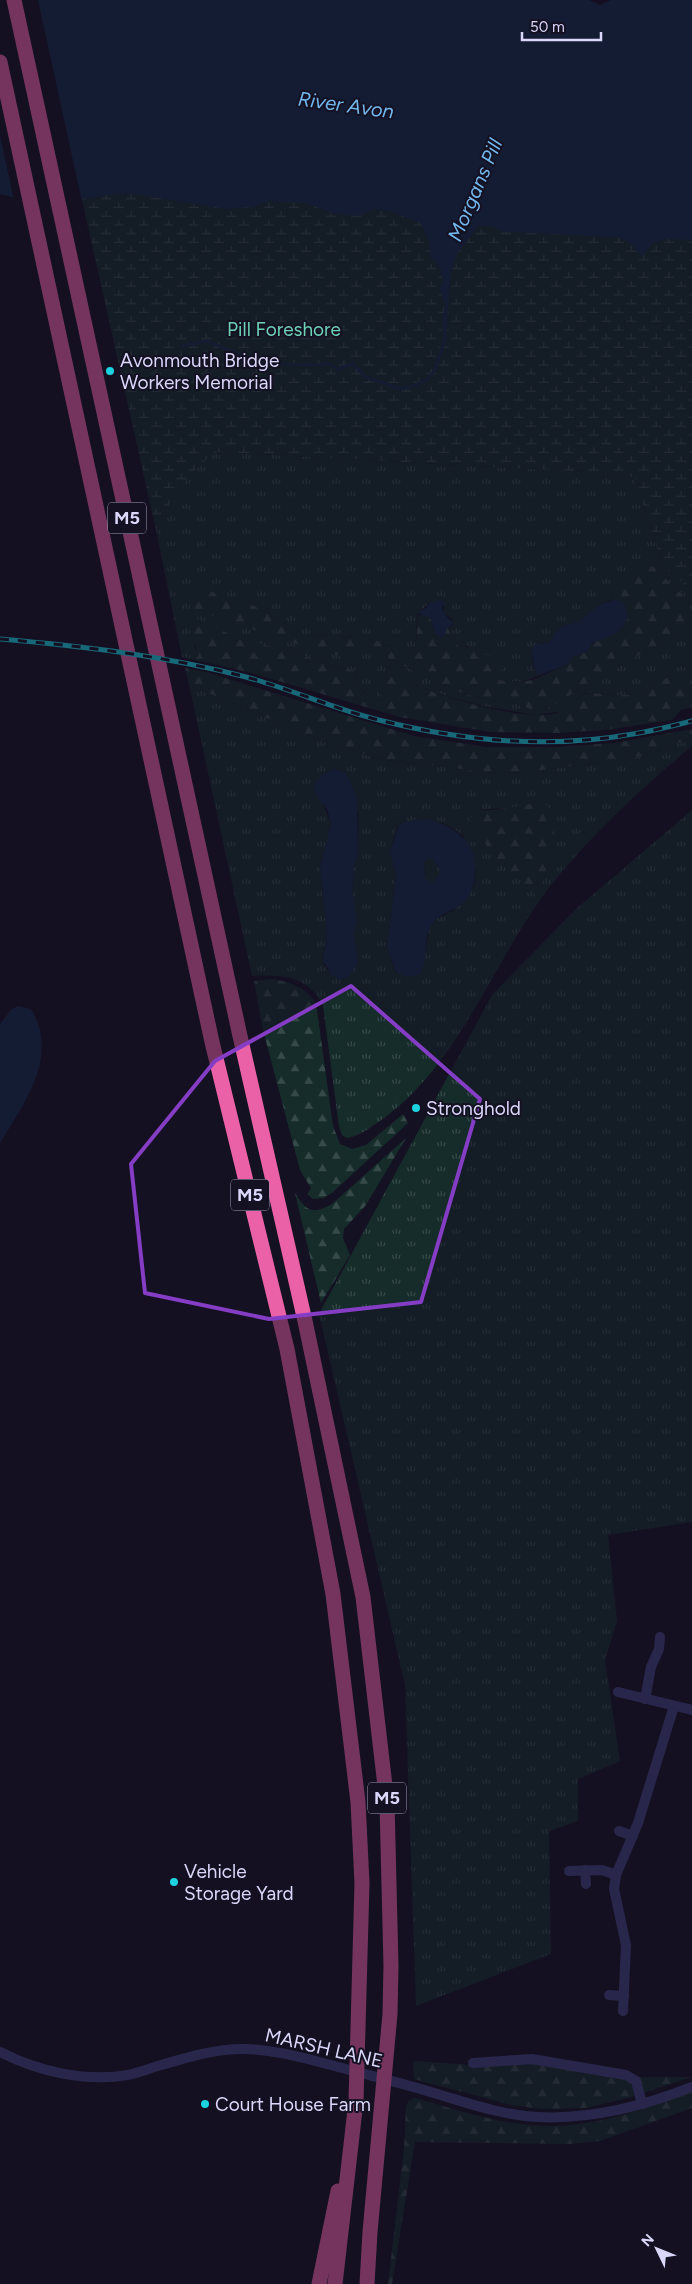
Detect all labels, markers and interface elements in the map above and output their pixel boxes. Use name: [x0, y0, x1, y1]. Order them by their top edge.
scale bar: [522, 10, 601, 42]
text: 50 m: [530, 18, 565, 36]
water label: River Avon: [297, 86, 395, 124]
water label: Morgans Pill: [443, 134, 508, 245]
park label: Pill Foreshore: [227, 318, 341, 341]
place label: Avonmouth Bridge Workers Memorial: [120, 349, 279, 394]
marker: Avonmouth Bridge Workers Memorial: [104, 365, 116, 377]
road number: M5: [108, 502, 146, 534]
place label: Stronghold: [426, 1097, 521, 1120]
marker: Stronghold: [410, 1102, 422, 1114]
road number: M5: [231, 1180, 269, 1210]
road number: M5: [368, 1782, 406, 1814]
place label: Vehicle Storage Yard: [184, 1860, 294, 1905]
marker: Vehicle Storage Yard: [168, 1876, 180, 1888]
street label: MARSH LANE: [263, 2023, 385, 2073]
place label: Court House Farm: [215, 2093, 371, 2116]
marker: Court House Farm: [199, 2098, 211, 2110]
north arrow: [632, 2224, 682, 2274]
text: N: [638, 2231, 658, 2250]

